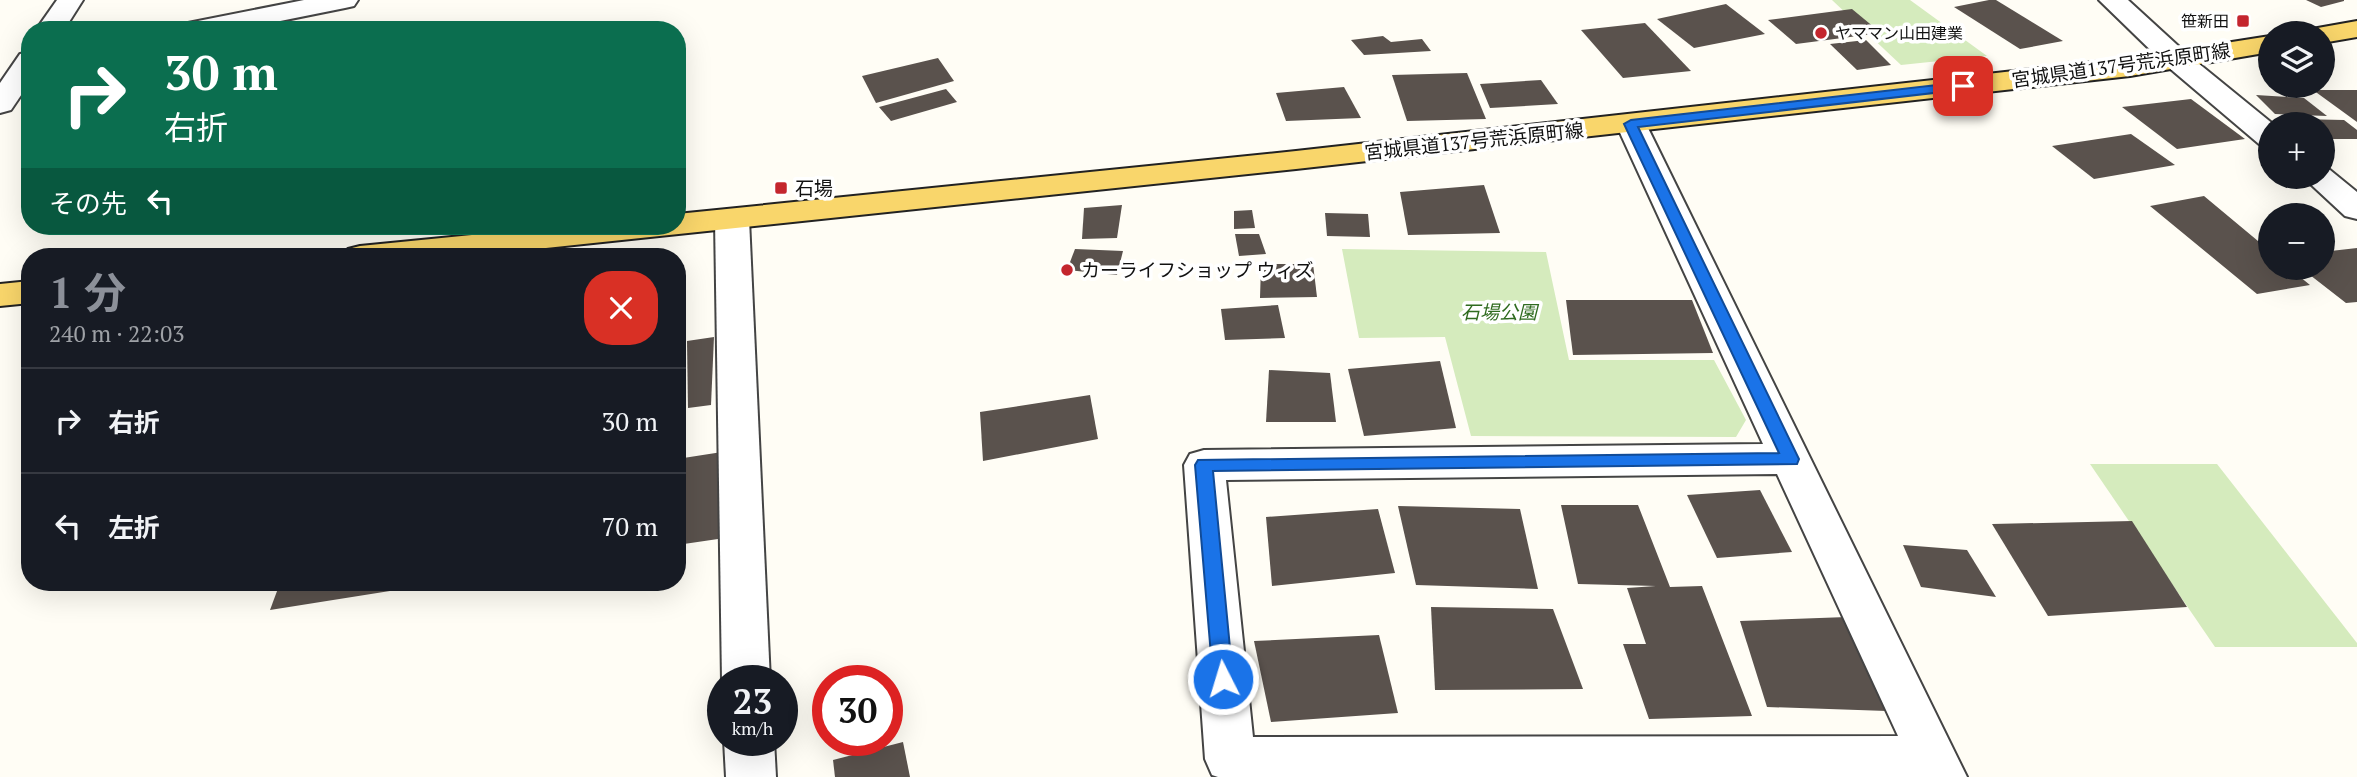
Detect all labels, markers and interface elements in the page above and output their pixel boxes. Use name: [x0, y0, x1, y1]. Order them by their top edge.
place label: 笹新田: [2181, 10, 2229, 32]
marker: 笹新田: [2235, 13, 2251, 29]
map controls: [2258, 21, 2335, 280]
button: layers: [2258, 21, 2335, 98]
place label: ヤママン山田建業: [1835, 22, 1963, 44]
marker: ヤママン山田建業: [1813, 25, 1829, 41]
street label: 宮城県道137号荒浜原町線: [2010, 37, 2232, 92]
text: 30 m: [164, 39, 278, 104]
icon: right: [49, 49, 140, 140]
pin: [1933, 56, 1993, 116]
icon: arrive: [1944, 67, 1982, 105]
text: 右折: [164, 106, 228, 148]
button: +: [2258, 112, 2335, 189]
street label: 宮城県道137号荒浜原町線: [1363, 117, 1585, 164]
place label: 石場: [795, 175, 833, 200]
marker: 石場: [773, 180, 789, 196]
icon: left: [141, 182, 179, 220]
text: その先: [49, 186, 127, 220]
button: −: [2258, 203, 2335, 280]
place label: カーライフショップ ウィズ: [1081, 257, 1314, 282]
marker: カーライフショップ ウィズ: [1059, 262, 1075, 278]
text: 1 分: [49, 264, 126, 320]
button: close: [584, 271, 658, 345]
park label: 石場公園: [1461, 299, 1540, 324]
text: 240 m · 22:03: [49, 318, 184, 349]
icon: right: [49, 402, 87, 440]
text: 30 m: [602, 404, 658, 438]
text: 右折: [108, 405, 160, 439]
icon: left: [49, 507, 87, 545]
text: 70 m: [602, 509, 658, 543]
text: 左折: [108, 510, 160, 544]
position arrow: [1186, 642, 1260, 716]
speed limit sign: 30: [812, 665, 903, 756]
text: 23: [733, 678, 772, 724]
text: km/h: [732, 716, 773, 740]

